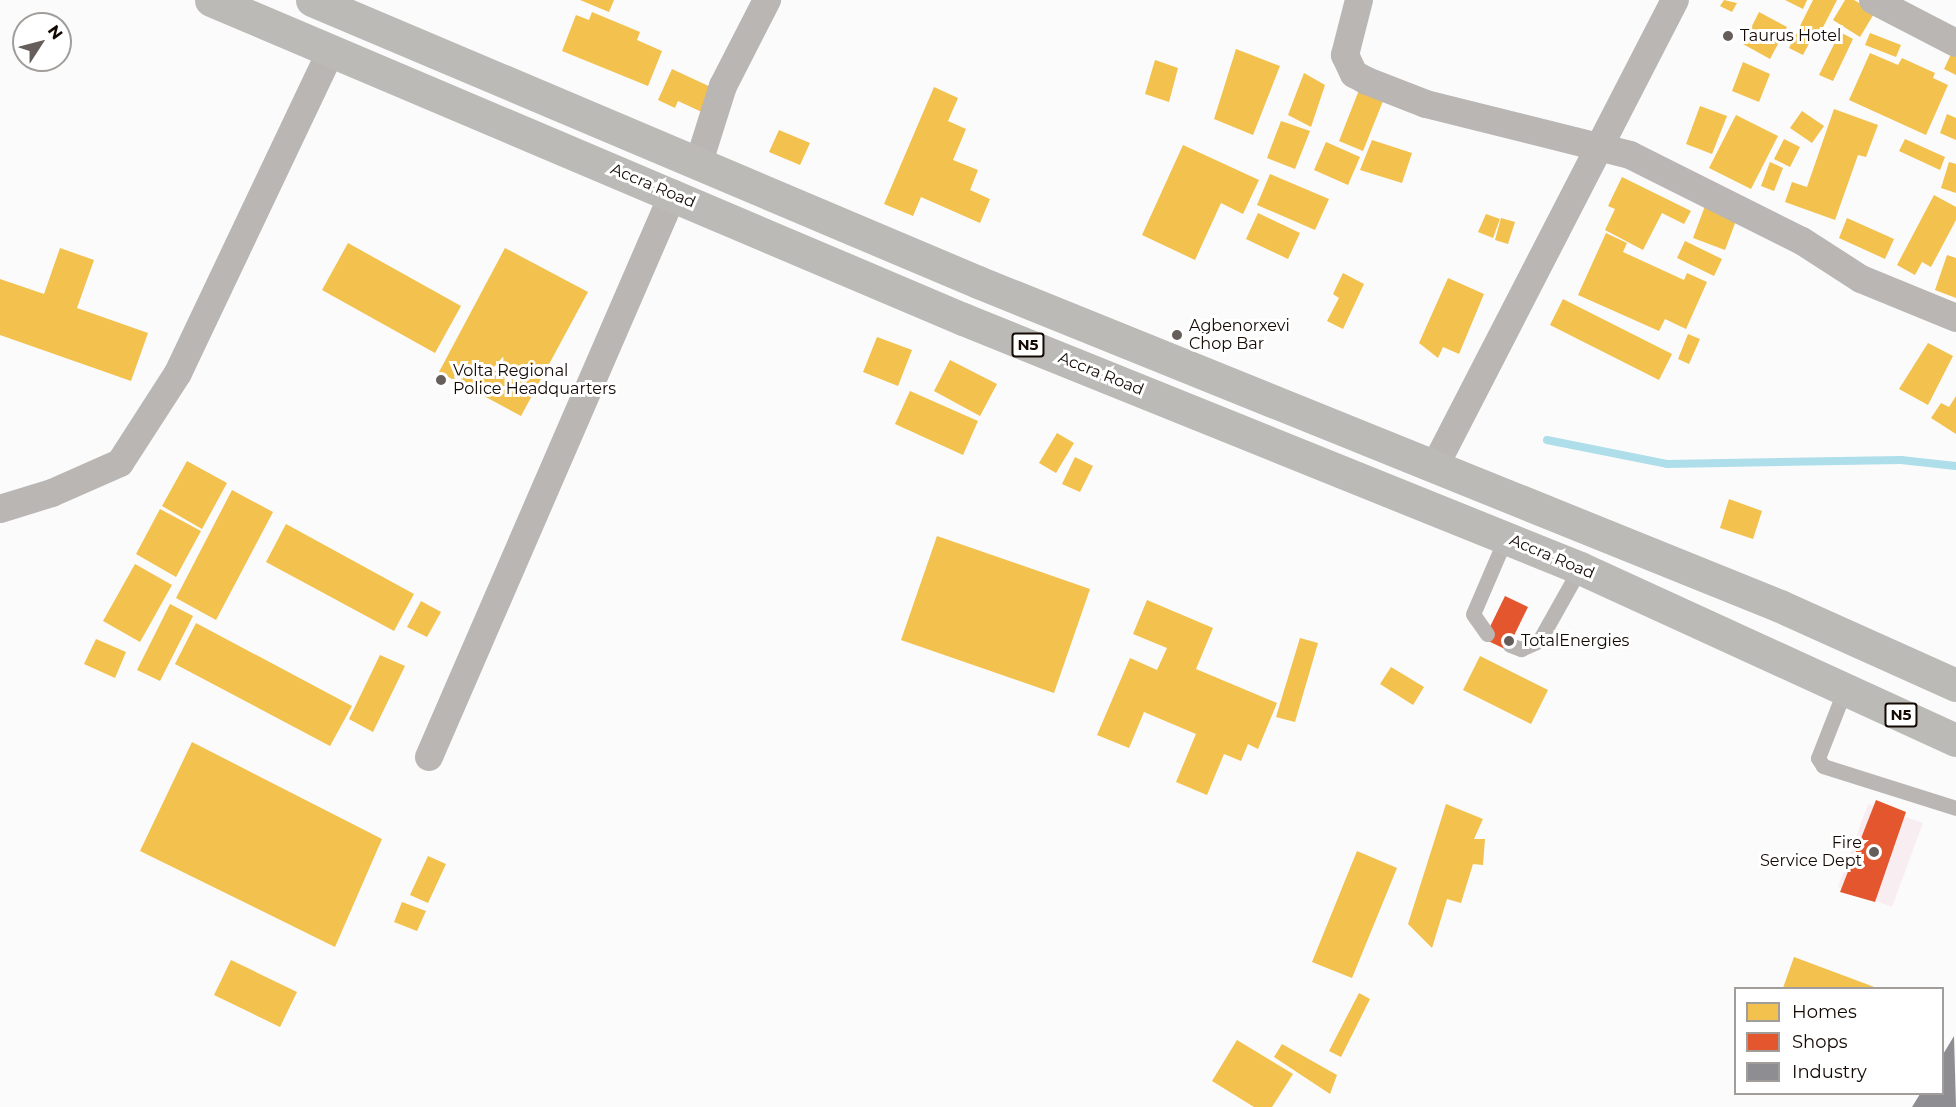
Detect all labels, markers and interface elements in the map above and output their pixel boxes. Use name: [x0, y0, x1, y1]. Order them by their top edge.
north arrow: [12, 12, 72, 72]
text: N: [44, 21, 67, 43]
place label: Taurus Hotel: [1740, 26, 1841, 46]
marker: Taurus Hotel: [1721, 29, 1735, 43]
street label: Accra Road: [608, 159, 698, 213]
place label: Agbenorxevi Chop Bar: [1189, 316, 1290, 354]
marker: Agbenorxevi Chop Bar: [1170, 328, 1184, 342]
road number: N5: [1010, 333, 1046, 357]
street label: Accra Road: [1055, 348, 1147, 400]
place label: Volta Regional Police Headquarters: [453, 361, 616, 399]
marker: Volta Regional Police Headquarters: [434, 373, 448, 387]
street label: Accra Road: [1507, 530, 1597, 584]
place label: TotalEnergies: [1521, 631, 1629, 651]
marker: TotalEnergies: [1502, 634, 1516, 648]
road number: N5: [1883, 703, 1919, 727]
place label: Fire Service Dept: [1760, 833, 1862, 871]
marker: Fire Service Dept: [1867, 845, 1881, 859]
legend: [1734, 987, 1944, 1095]
text: Homes: [1792, 1001, 1857, 1023]
text: Shops: [1792, 1031, 1848, 1053]
text: Industry: [1792, 1061, 1867, 1083]

